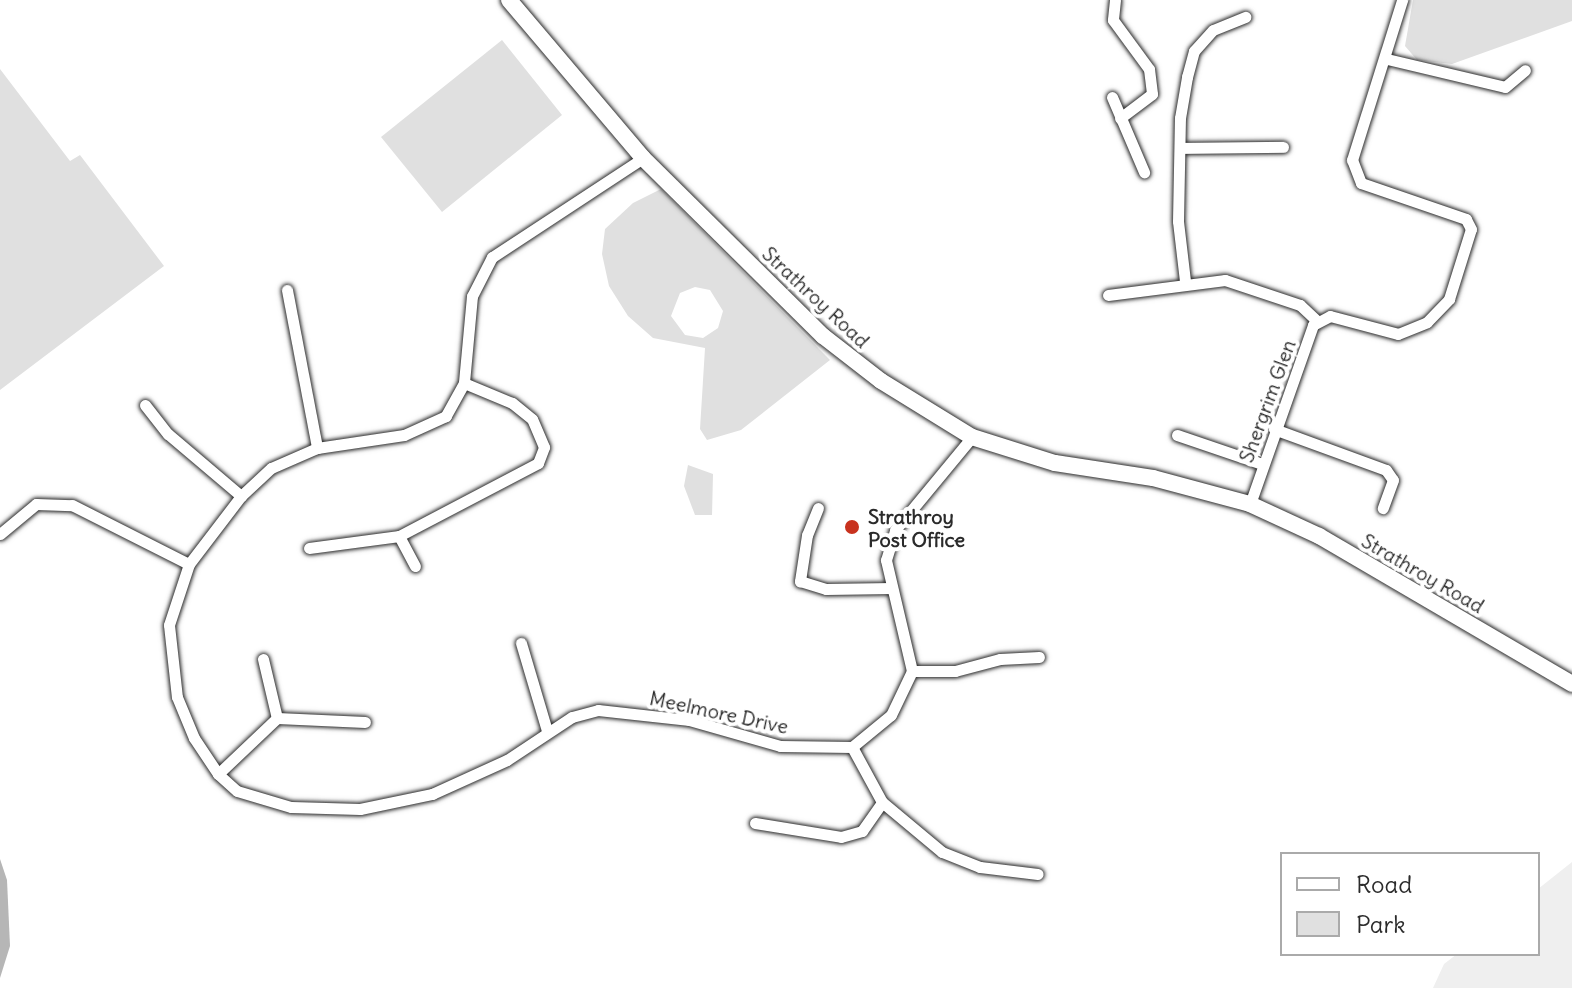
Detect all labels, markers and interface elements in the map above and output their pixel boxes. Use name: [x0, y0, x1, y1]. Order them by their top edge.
street label: Strathroy Road: [758, 241, 874, 353]
street label: Shergrim Glen: [1234, 336, 1300, 466]
place label: Strathroy Post Office: [868, 504, 965, 551]
marker: Strathroy Post Office: [843, 518, 861, 536]
street label: Strathroy Road: [1358, 528, 1488, 618]
street label: Meelmore Drive: [647, 686, 791, 738]
legend: [1280, 852, 1540, 956]
text: Road: [1356, 869, 1412, 899]
text: Park: [1356, 909, 1406, 939]

